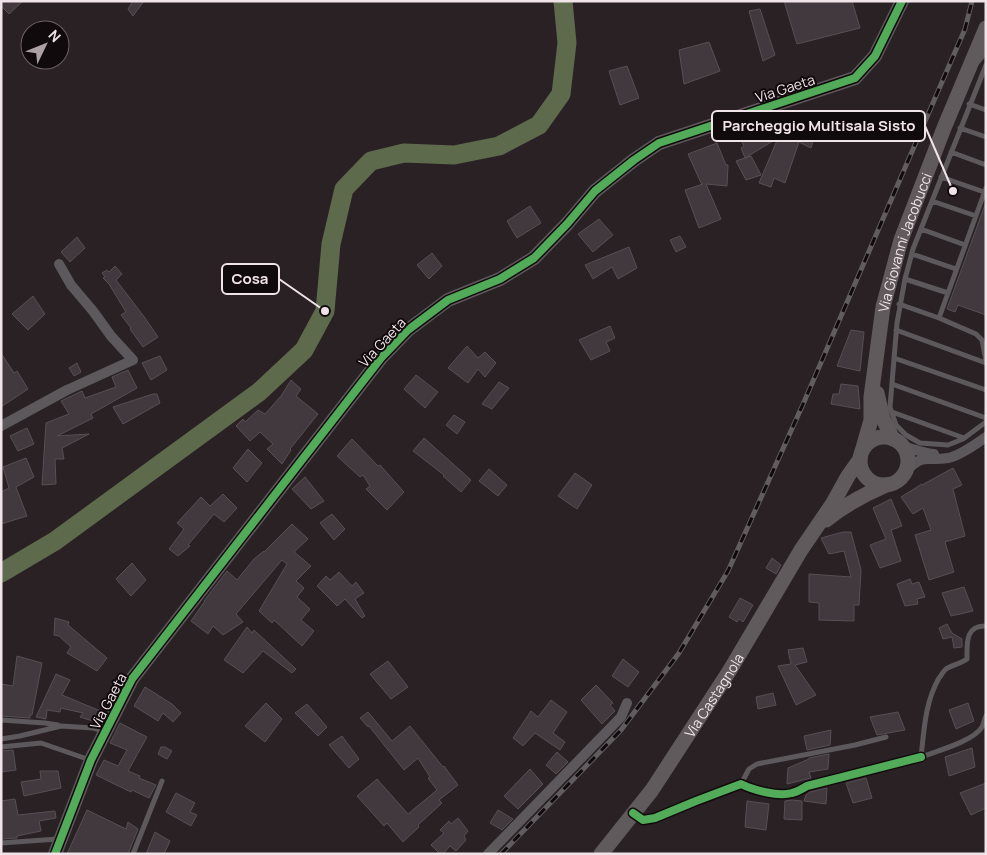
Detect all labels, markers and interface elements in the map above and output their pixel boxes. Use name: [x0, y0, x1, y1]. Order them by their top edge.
north arrow: [20, 20, 70, 70]
text: N: [44, 26, 65, 46]
street label: Via Gaeta: [753, 70, 817, 106]
callout: Parcheggio Multisala Sisto: [712, 111, 925, 141]
text: Parcheggio Multisala Sisto: [722, 115, 916, 136]
street label: Via Giovanni Jacobucci: [873, 170, 935, 313]
callout: Cosa: [222, 264, 279, 294]
text: Cosa: [232, 268, 268, 289]
street label: Via Gaeta: [354, 313, 410, 371]
street label: Via Castagnola: [679, 649, 747, 741]
street label: Via Gaeta: [85, 670, 131, 732]

